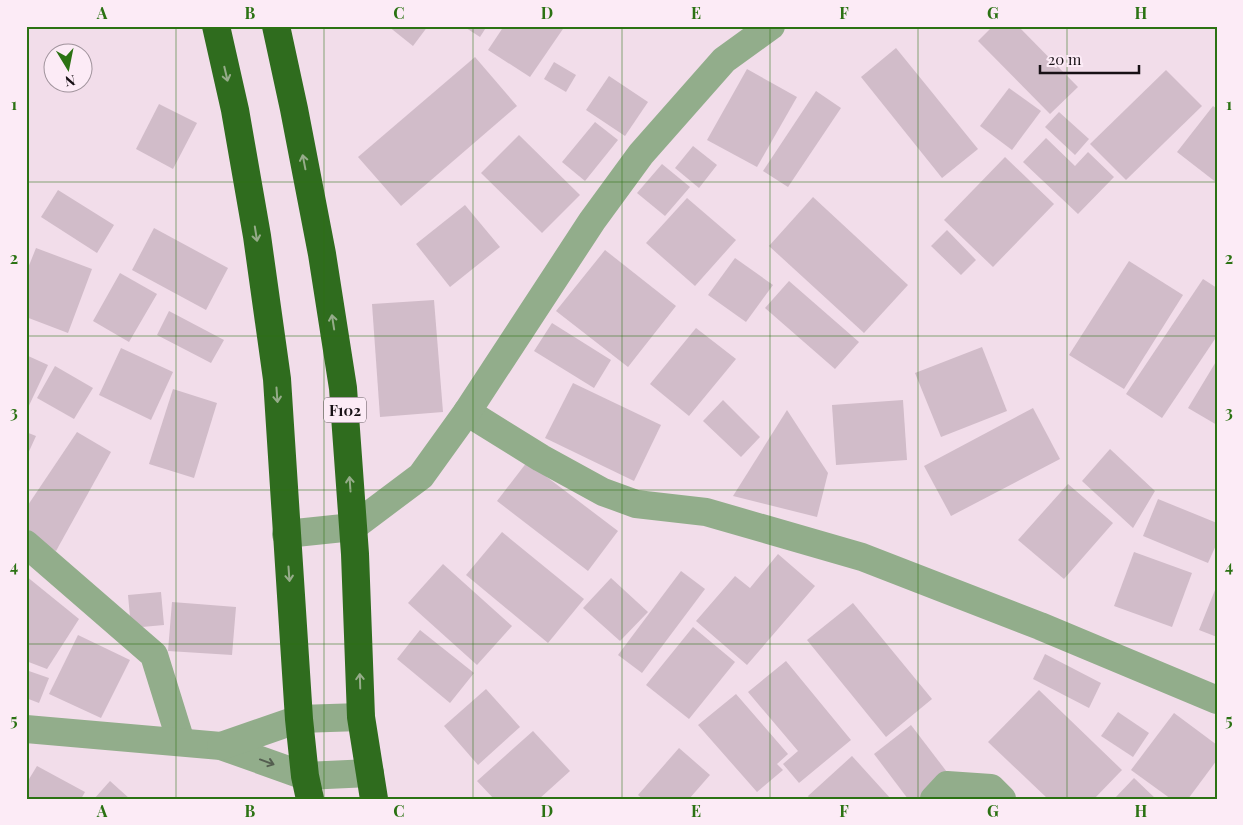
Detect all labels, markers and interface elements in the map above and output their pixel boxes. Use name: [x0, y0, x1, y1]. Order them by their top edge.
text: A: [96, 2, 108, 23]
text: B: [245, 2, 256, 23]
text: C: [393, 2, 405, 23]
text: D: [541, 2, 553, 23]
text: E: [691, 2, 701, 23]
text: F: [839, 2, 849, 23]
text: G: [987, 2, 999, 23]
text: H: [1135, 2, 1148, 23]
north arrow: [42, 42, 92, 92]
scale bar: [1040, 42, 1139, 74]
text: 20 m: [1048, 49, 1082, 69]
one-way arrow: [222, 65, 232, 81]
text: N: [64, 71, 77, 92]
text: 1: [11, 93, 17, 114]
text: 1: [1226, 93, 1232, 114]
one-way arrow: [299, 155, 309, 171]
one-way arrow: [252, 225, 262, 241]
text: 2: [10, 247, 18, 268]
text: 2: [1225, 247, 1233, 268]
one-way arrow: [328, 315, 338, 331]
one-way arrow: [273, 386, 282, 402]
road number: F102: [324, 398, 366, 422]
text: 3: [10, 401, 18, 422]
text: 3: [1225, 401, 1233, 422]
one-way arrow: [345, 476, 354, 492]
text: 4: [10, 555, 18, 576]
text: 4: [1225, 555, 1233, 576]
one-way arrow: [284, 566, 293, 582]
one-way arrow: [355, 673, 365, 690]
text: 5: [10, 709, 18, 730]
text: 5: [1225, 709, 1233, 730]
one-way arrow: [259, 758, 274, 767]
text: A: [96, 800, 108, 821]
text: B: [245, 800, 256, 821]
text: C: [393, 800, 405, 821]
text: D: [541, 800, 553, 821]
text: E: [691, 800, 701, 821]
text: F: [839, 800, 849, 821]
text: G: [987, 800, 999, 821]
text: H: [1135, 800, 1148, 821]

